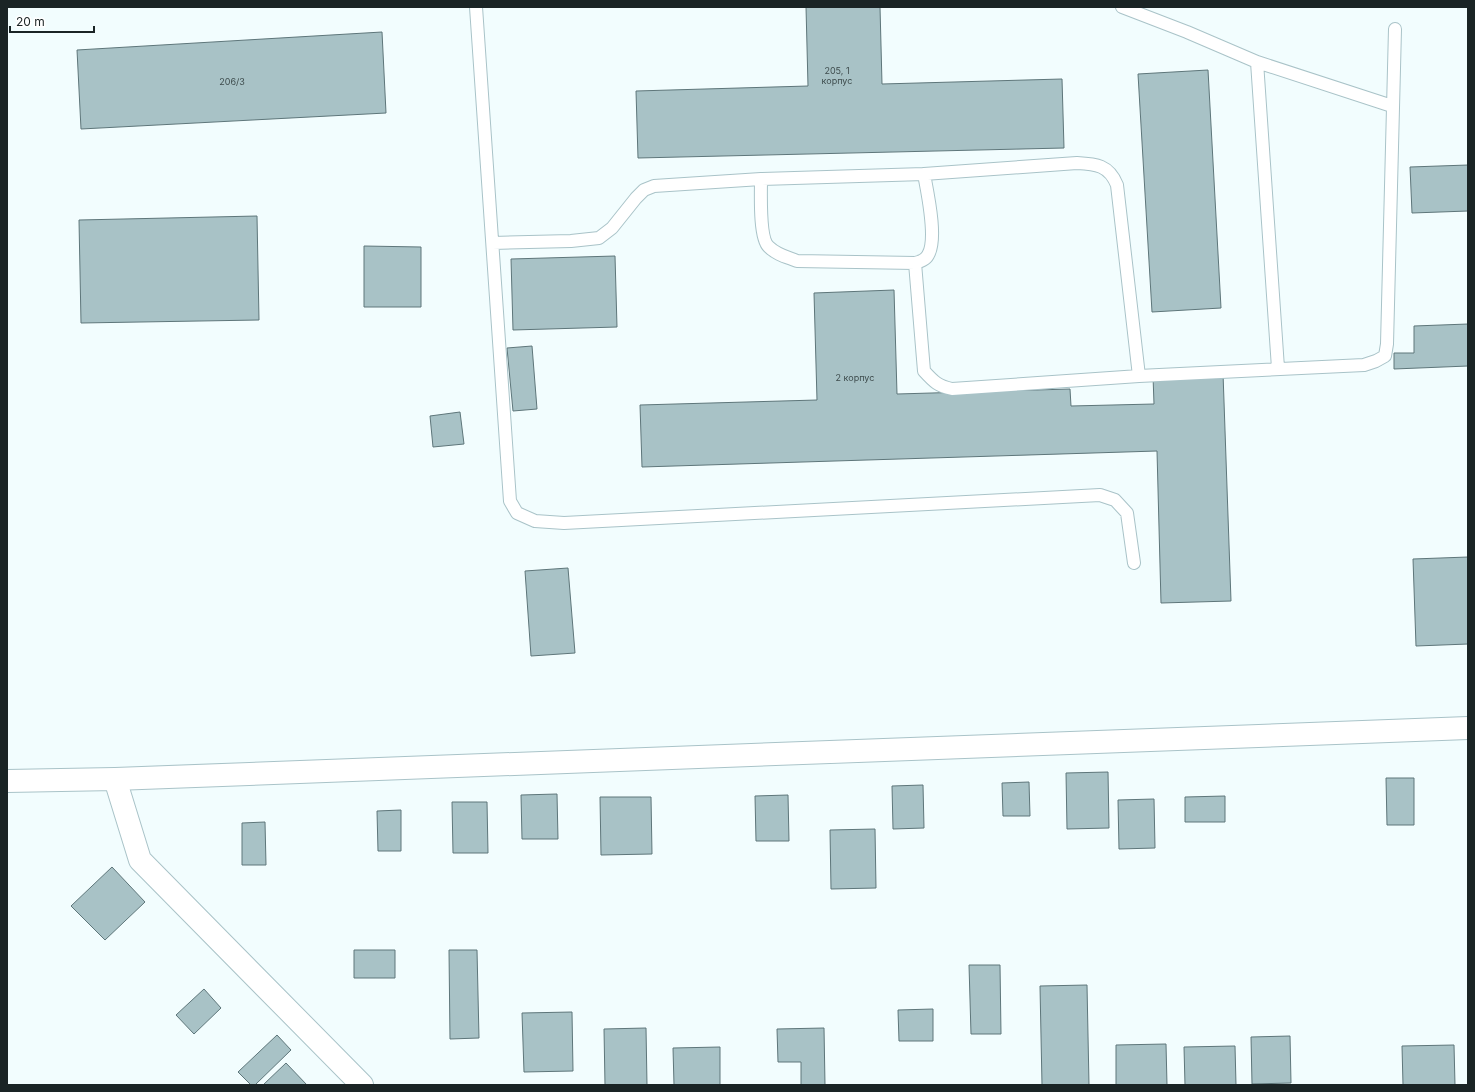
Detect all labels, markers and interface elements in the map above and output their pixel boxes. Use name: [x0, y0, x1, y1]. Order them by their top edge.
scale bar: [10, 8, 94, 34]
text: 20 m: [16, 14, 45, 29]
house number: 205, 1 корпус: [822, 65, 852, 86]
house number: 206/3: [219, 76, 245, 87]
house number: 2 корпус: [836, 372, 874, 383]

